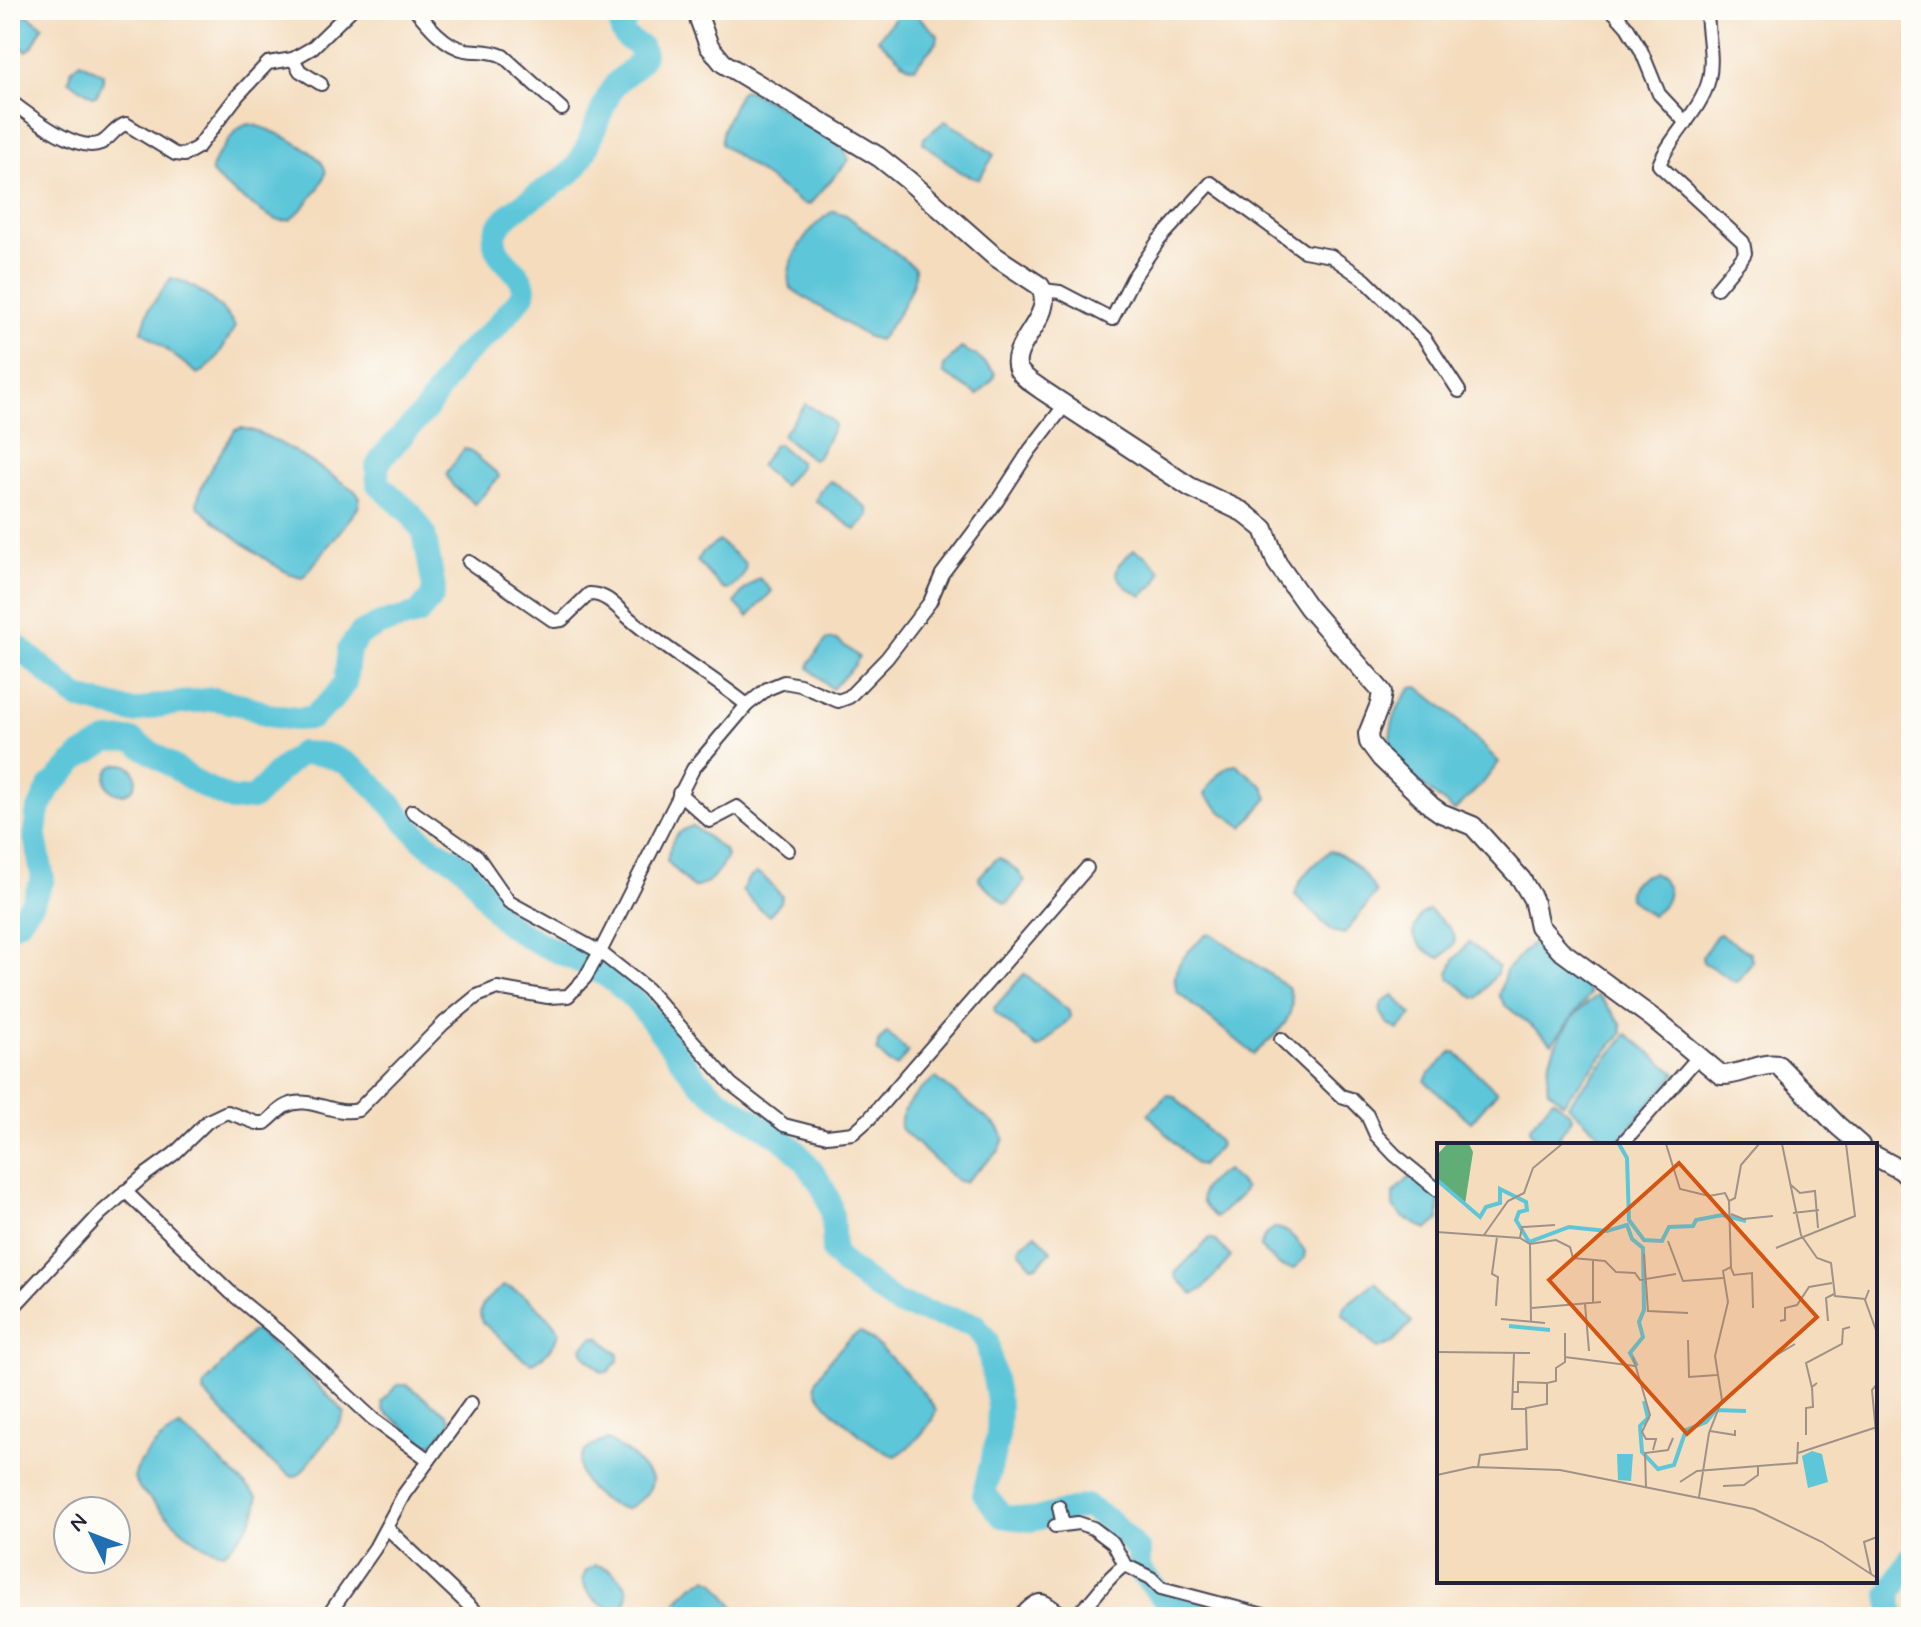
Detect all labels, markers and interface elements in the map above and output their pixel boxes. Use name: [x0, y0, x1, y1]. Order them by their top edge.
inset map: [1437, 1143, 1877, 1583]
north arrow: [52, 1495, 132, 1575]
text: N: [63, 1508, 94, 1538]

